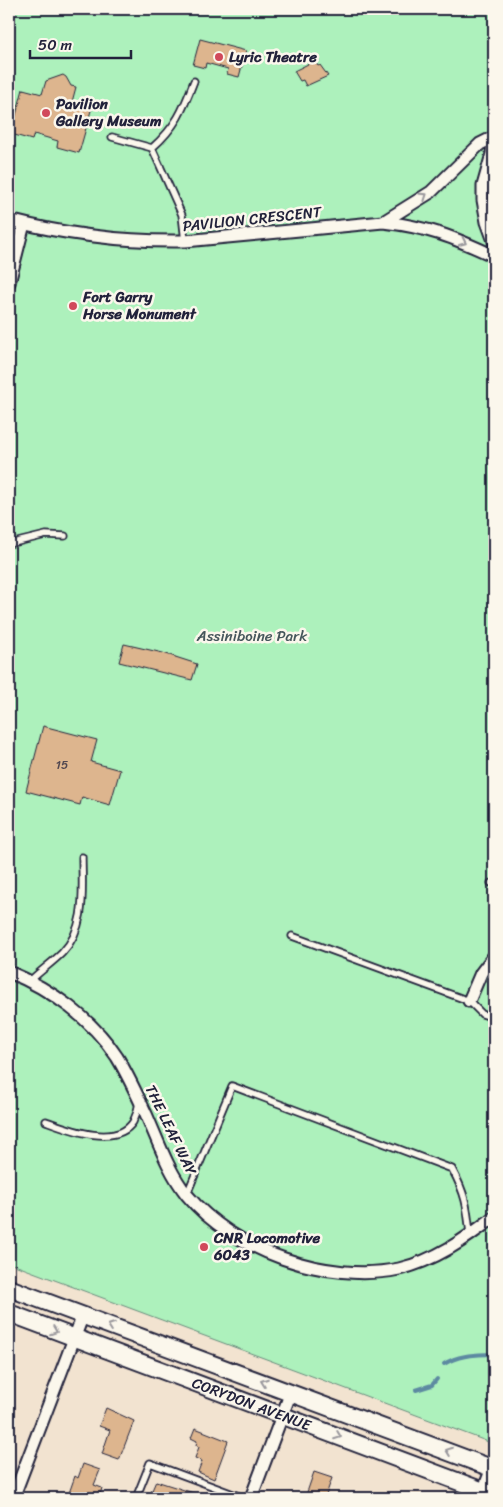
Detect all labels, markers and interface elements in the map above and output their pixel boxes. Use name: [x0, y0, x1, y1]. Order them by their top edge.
scale bar: [30, 28, 131, 60]
text: 50 m: [38, 32, 73, 58]
place label: Lyric Theatre: [229, 44, 317, 70]
marker: Lyric Theatre: [213, 51, 225, 63]
place label: Pavilion Gallery Museum: [55, 91, 162, 134]
marker: Pavilion Gallery Museum: [40, 107, 52, 119]
one-way arrow: [418, 193, 428, 202]
street label: PAVILION CRESCENT: [181, 199, 324, 239]
one-way arrow: [458, 235, 467, 246]
place label: Fort Garry Horse Monument: [82, 284, 197, 327]
marker: Fort Garry Horse Monument: [67, 300, 79, 312]
park label: Assiniboine Park: [196, 623, 308, 649]
house number: 15: [56, 754, 68, 776]
street label: THE LEAF WAY: [138, 1080, 204, 1180]
place label: CNR Locomotive 6043: [213, 1225, 321, 1268]
marker: CNR Locomotive 6043: [198, 1241, 210, 1253]
one-way arrow: [107, 1322, 116, 1332]
one-way arrow: [49, 1324, 58, 1335]
street label: CORYDON AVENUE: [188, 1370, 316, 1439]
one-way arrow: [260, 1378, 269, 1388]
one-way arrow: [333, 1430, 341, 1440]
one-way arrow: [445, 1447, 453, 1457]

